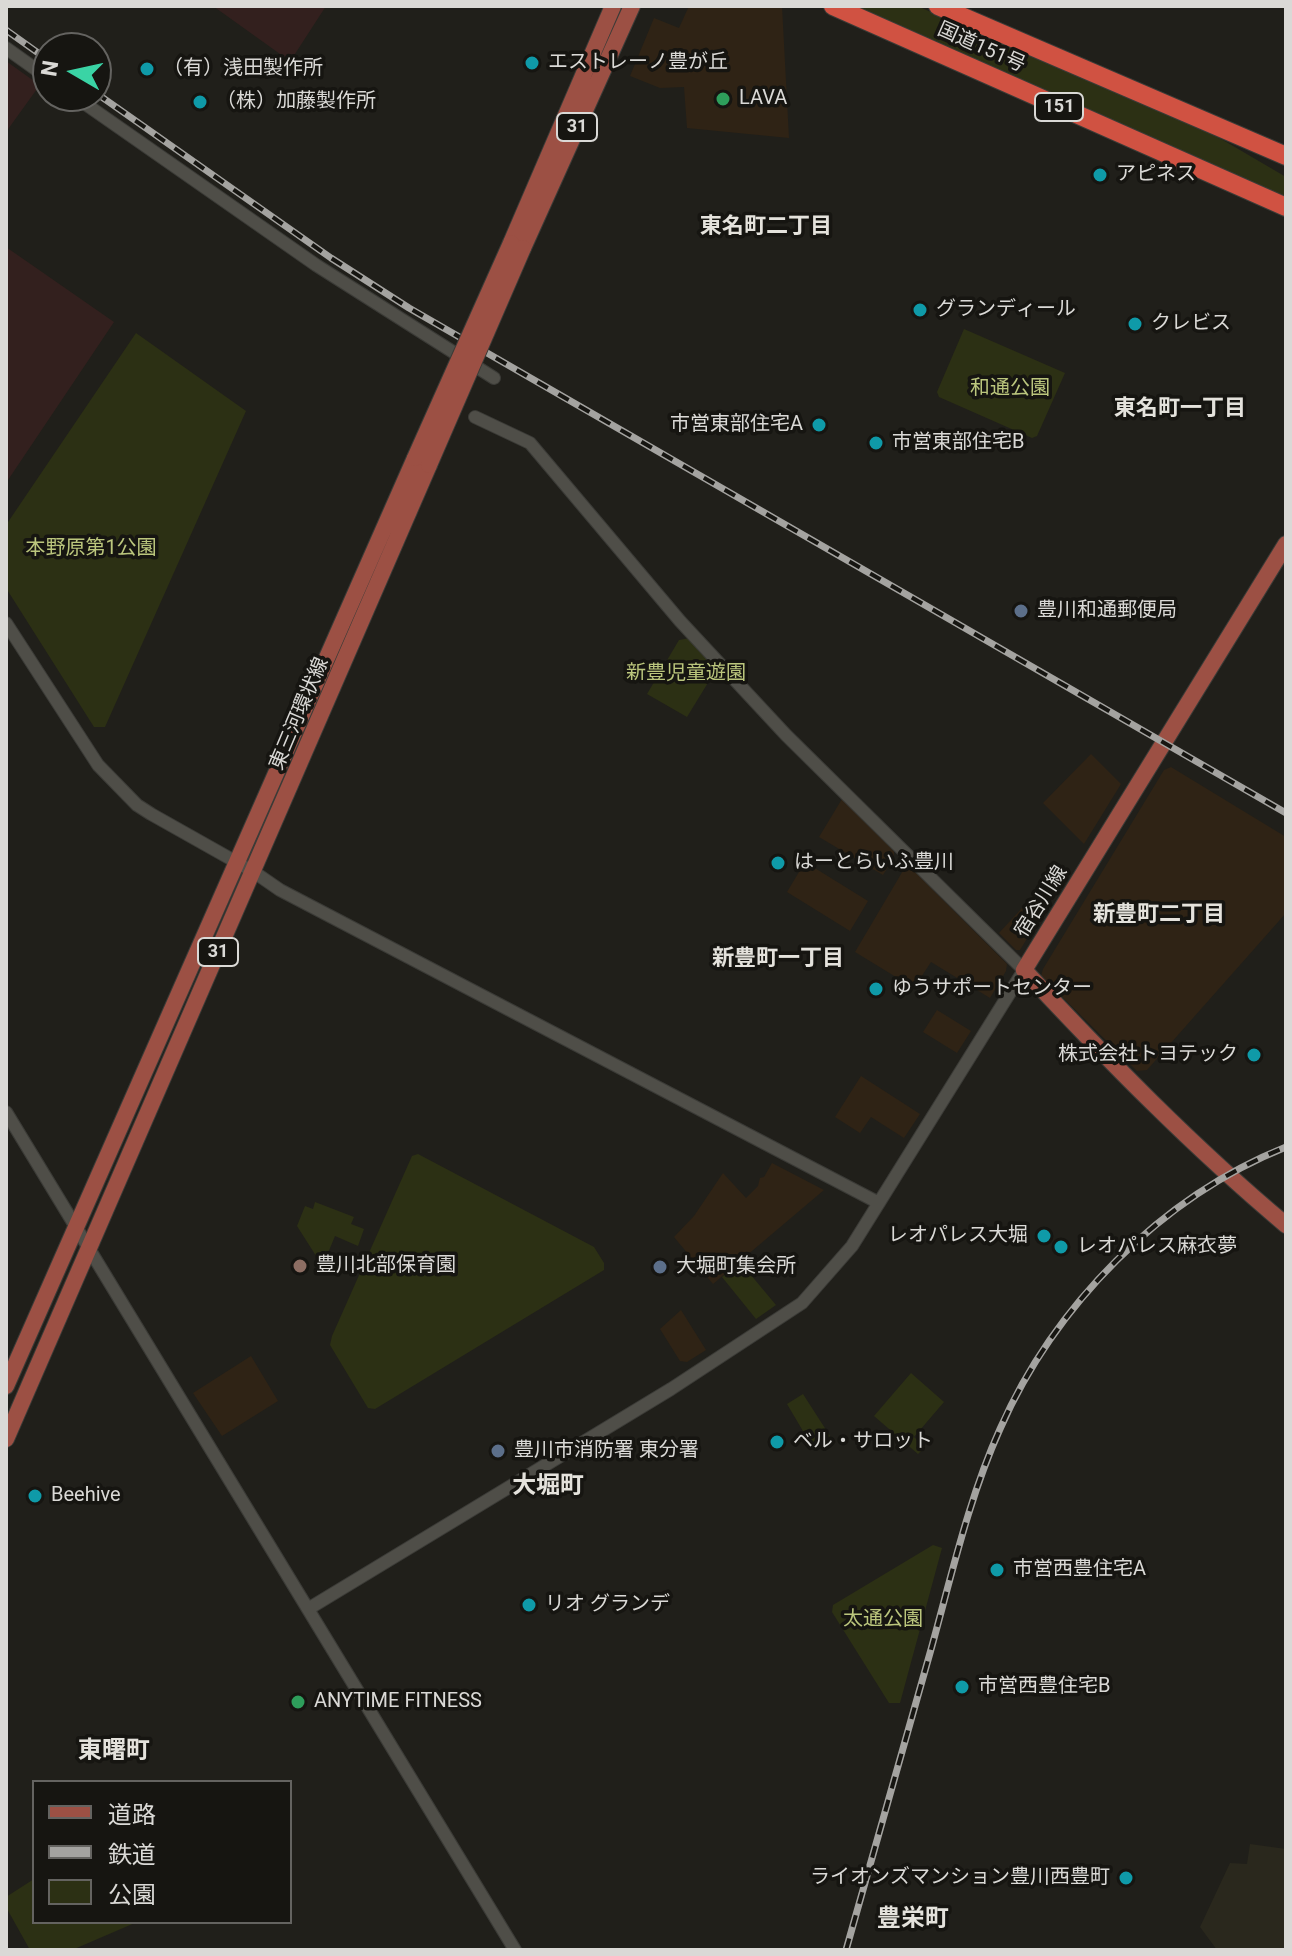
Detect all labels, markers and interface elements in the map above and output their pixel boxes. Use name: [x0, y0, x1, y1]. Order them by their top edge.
street label: 国道151号: [933, 18, 1029, 78]
north arrow: [32, 32, 112, 112]
place label: エストレーノ豊が丘: [548, 51, 728, 75]
marker: エストレーノ豊が丘: [523, 54, 541, 72]
place label: （有）浅田製作所: [163, 57, 323, 81]
text: N: [36, 59, 63, 78]
marker: （有）浅田製作所: [138, 60, 156, 78]
place label: LAVA: [739, 87, 787, 111]
place label: （株）加藤製作所: [216, 90, 376, 114]
marker: LAVA: [714, 90, 732, 108]
marker: （株）加藤製作所: [191, 93, 209, 111]
road number: 151: [1035, 93, 1083, 121]
road number: 31: [557, 113, 597, 141]
place label: アピネス: [1116, 163, 1196, 187]
marker: アピネス: [1091, 166, 1109, 184]
district label: 東名町二丁目: [700, 214, 832, 240]
place label: グランディール: [936, 298, 1076, 322]
marker: グランディール: [911, 301, 929, 319]
place label: クレビス: [1151, 312, 1231, 336]
marker: クレビス: [1126, 315, 1144, 333]
park label: 和通公園: [970, 377, 1050, 401]
district label: 東名町一丁目: [1114, 396, 1246, 422]
place label: 市営東部住宅A: [670, 413, 803, 437]
marker: 市営東部住宅A: [810, 416, 828, 434]
place label: 市営東部住宅B: [892, 431, 1024, 455]
marker: 市営東部住宅B: [867, 434, 885, 452]
park label: 本野原第1公園: [25, 537, 157, 561]
place label: 豊川和通郵便局: [1037, 599, 1177, 623]
marker: 豊川和通郵便局: [1012, 602, 1030, 620]
street label: 東三河環状線: [266, 654, 334, 774]
park label: 新豊児童遊園: [626, 662, 746, 686]
place label: はーとらいふ豊川: [794, 851, 954, 875]
marker: はーとらいふ豊川: [769, 854, 787, 872]
street label: 宿谷川線: [1011, 862, 1073, 942]
district label: 新豊町二丁目: [1093, 902, 1225, 928]
road number: 31: [198, 938, 238, 966]
district label: 新豊町一丁目: [712, 946, 844, 972]
place label: ゆうサポートセンター: [892, 977, 1092, 1001]
marker: ゆうサポートセンター: [867, 980, 885, 998]
place label: 株式会社トヨテック: [1058, 1043, 1238, 1067]
marker: 株式会社トヨテック: [1245, 1046, 1263, 1064]
place label: レオパレス大堀: [888, 1224, 1028, 1248]
marker: レオパレス大堀: [1035, 1227, 1053, 1245]
place label: レオパレス麻衣夢: [1077, 1235, 1237, 1259]
marker: レオパレス麻衣夢: [1052, 1238, 1070, 1256]
place label: 豊川北部保育園: [316, 1254, 456, 1278]
place label: 大堀町集会所: [676, 1255, 796, 1279]
marker: 豊川北部保育園: [291, 1257, 309, 1275]
marker: 大堀町集会所: [651, 1258, 669, 1276]
place label: ベル・サロット: [793, 1430, 933, 1454]
marker: ベル・サロット: [768, 1433, 786, 1451]
place label: 豊川市消防署 東分署: [514, 1439, 699, 1463]
marker: 豊川市消防署 東分署: [489, 1442, 507, 1460]
district label: 大堀町: [512, 1473, 584, 1501]
place label: Beehive: [51, 1484, 121, 1508]
marker: Beehive: [26, 1487, 44, 1505]
place label: 市営西豊住宅A: [1013, 1558, 1146, 1582]
marker: 市営西豊住宅A: [988, 1561, 1006, 1579]
place label: リオ グランデ: [545, 1593, 670, 1617]
marker: リオ グランデ: [520, 1596, 538, 1614]
park label: 太通公園: [843, 1608, 923, 1632]
place label: 市営西豊住宅B: [978, 1675, 1110, 1699]
marker: 市営西豊住宅B: [953, 1678, 971, 1696]
place label: ANYTIME FITNESS: [314, 1690, 482, 1714]
marker: ANYTIME FITNESS: [289, 1693, 307, 1711]
district label: 東曙町: [78, 1738, 150, 1766]
legend: [32, 1780, 292, 1924]
text: 道路: [108, 1801, 156, 1829]
text: 鉄道: [108, 1841, 156, 1869]
place label: ライオンズマンション豊川西豊町: [810, 1866, 1110, 1890]
marker: ライオンズマンション豊川西豊町: [1117, 1869, 1135, 1887]
text: 公園: [108, 1881, 156, 1909]
district label: 豊栄町: [877, 1906, 949, 1934]

